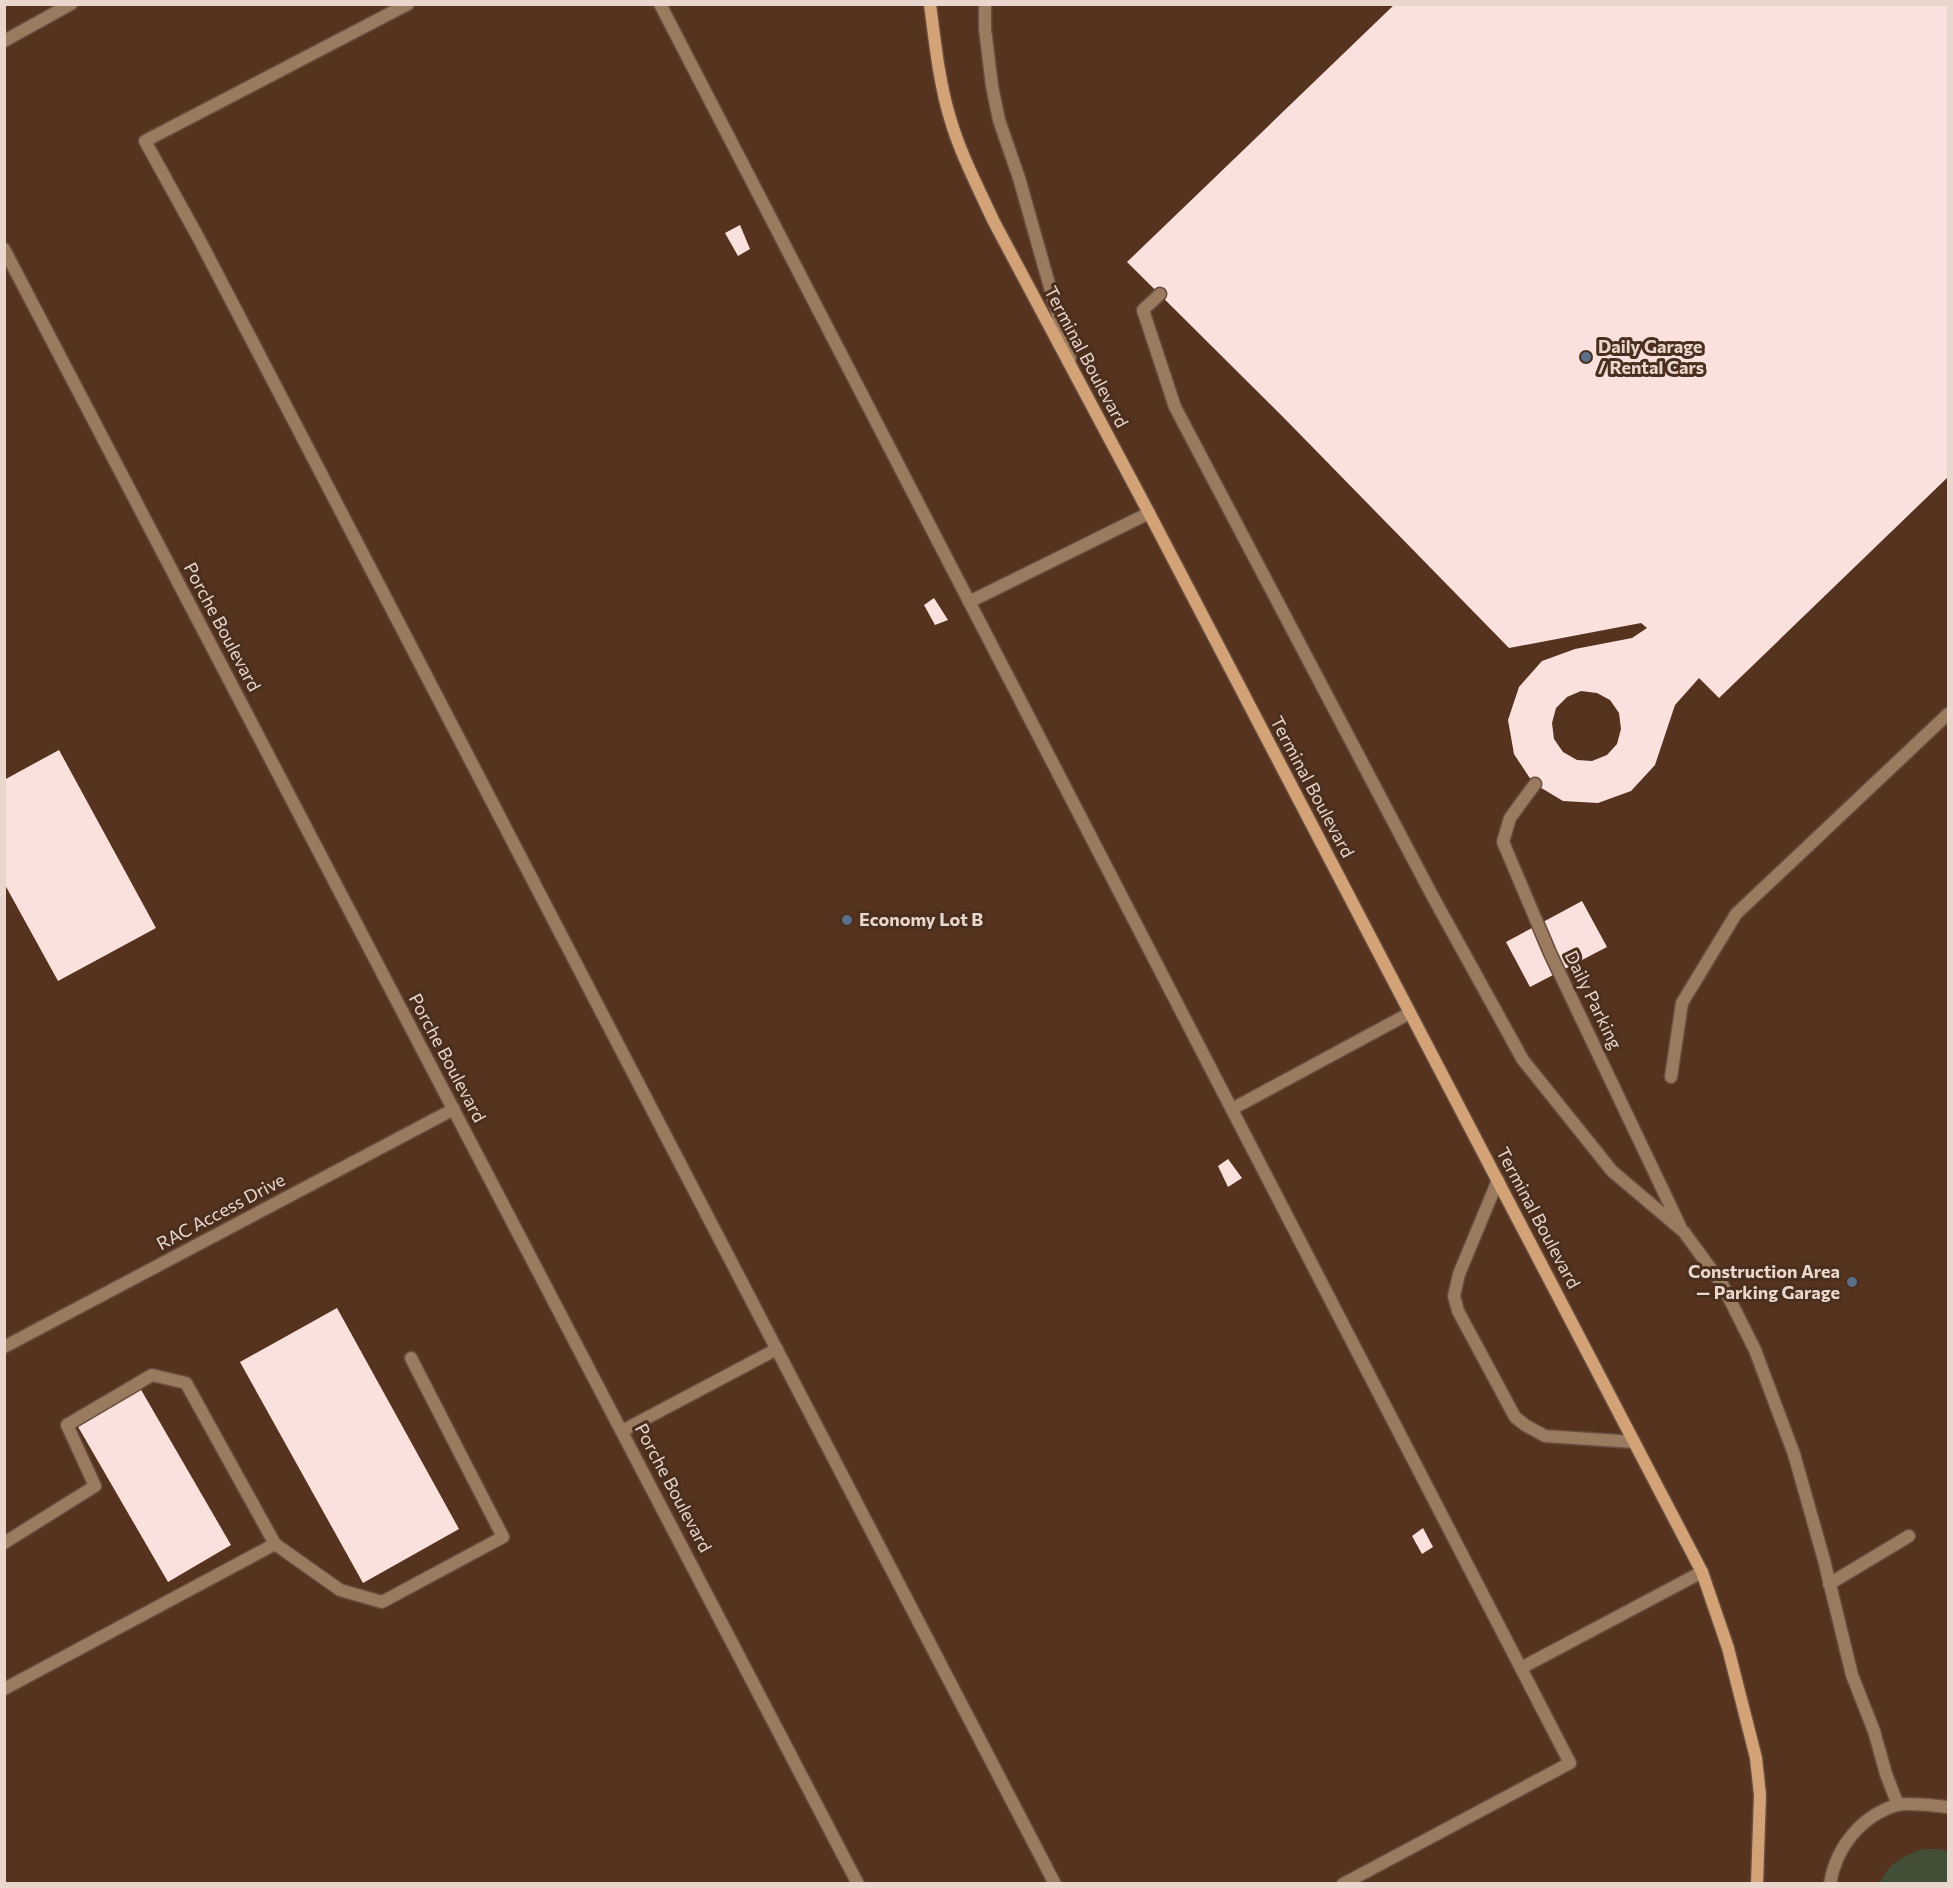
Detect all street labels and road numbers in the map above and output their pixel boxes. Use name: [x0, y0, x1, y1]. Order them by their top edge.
street label: Terminal Boulevard: [1040, 282, 1133, 431]
street label: Porche Boulevard: [180, 558, 266, 695]
street label: Terminal Boulevard: [1266, 712, 1359, 861]
street label: Daily Parking: [1561, 947, 1627, 1053]
street label: Porche Boulevard: [405, 989, 491, 1126]
street label: Terminal Boulevard: [1492, 1143, 1585, 1292]
street label: RAC Access Drive: [153, 1168, 289, 1254]
street label: Porche Boulevard: [631, 1419, 717, 1556]

